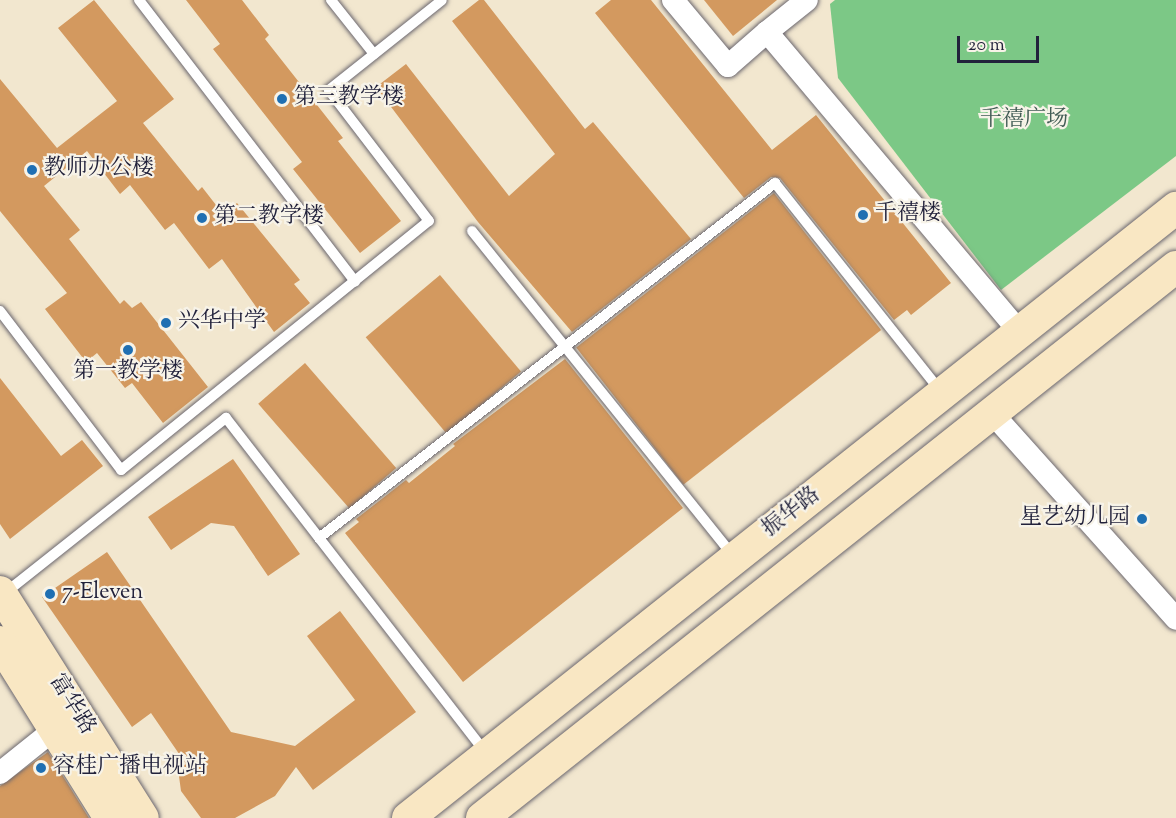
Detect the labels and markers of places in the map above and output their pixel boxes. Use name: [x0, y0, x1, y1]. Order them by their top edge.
place label: 第三教学楼: [294, 86, 404, 112]
marker: 第三教学楼: [275, 92, 289, 106]
place label: 教师办公楼: [44, 157, 154, 183]
marker: 教师办公楼: [25, 163, 39, 177]
place label: 千禧楼: [875, 202, 941, 228]
place label: 第二教学楼: [214, 205, 324, 231]
marker: 千禧楼: [856, 208, 870, 222]
marker: 第二教学楼: [195, 211, 209, 225]
place label: 兴华中学: [178, 310, 266, 336]
marker: 兴华中学: [159, 316, 173, 330]
marker: 第一教学楼: [121, 343, 135, 357]
place label: 第一教学楼: [73, 360, 183, 386]
place label: 星艺幼儿园: [1020, 506, 1130, 532]
marker: 星艺幼儿园: [1135, 512, 1149, 526]
place label: 7-Eleven: [62, 581, 143, 607]
marker: 7-Eleven: [43, 587, 57, 601]
place label: 容桂广播电视站: [53, 755, 207, 781]
marker: 容桂广播电视站: [34, 761, 48, 775]

